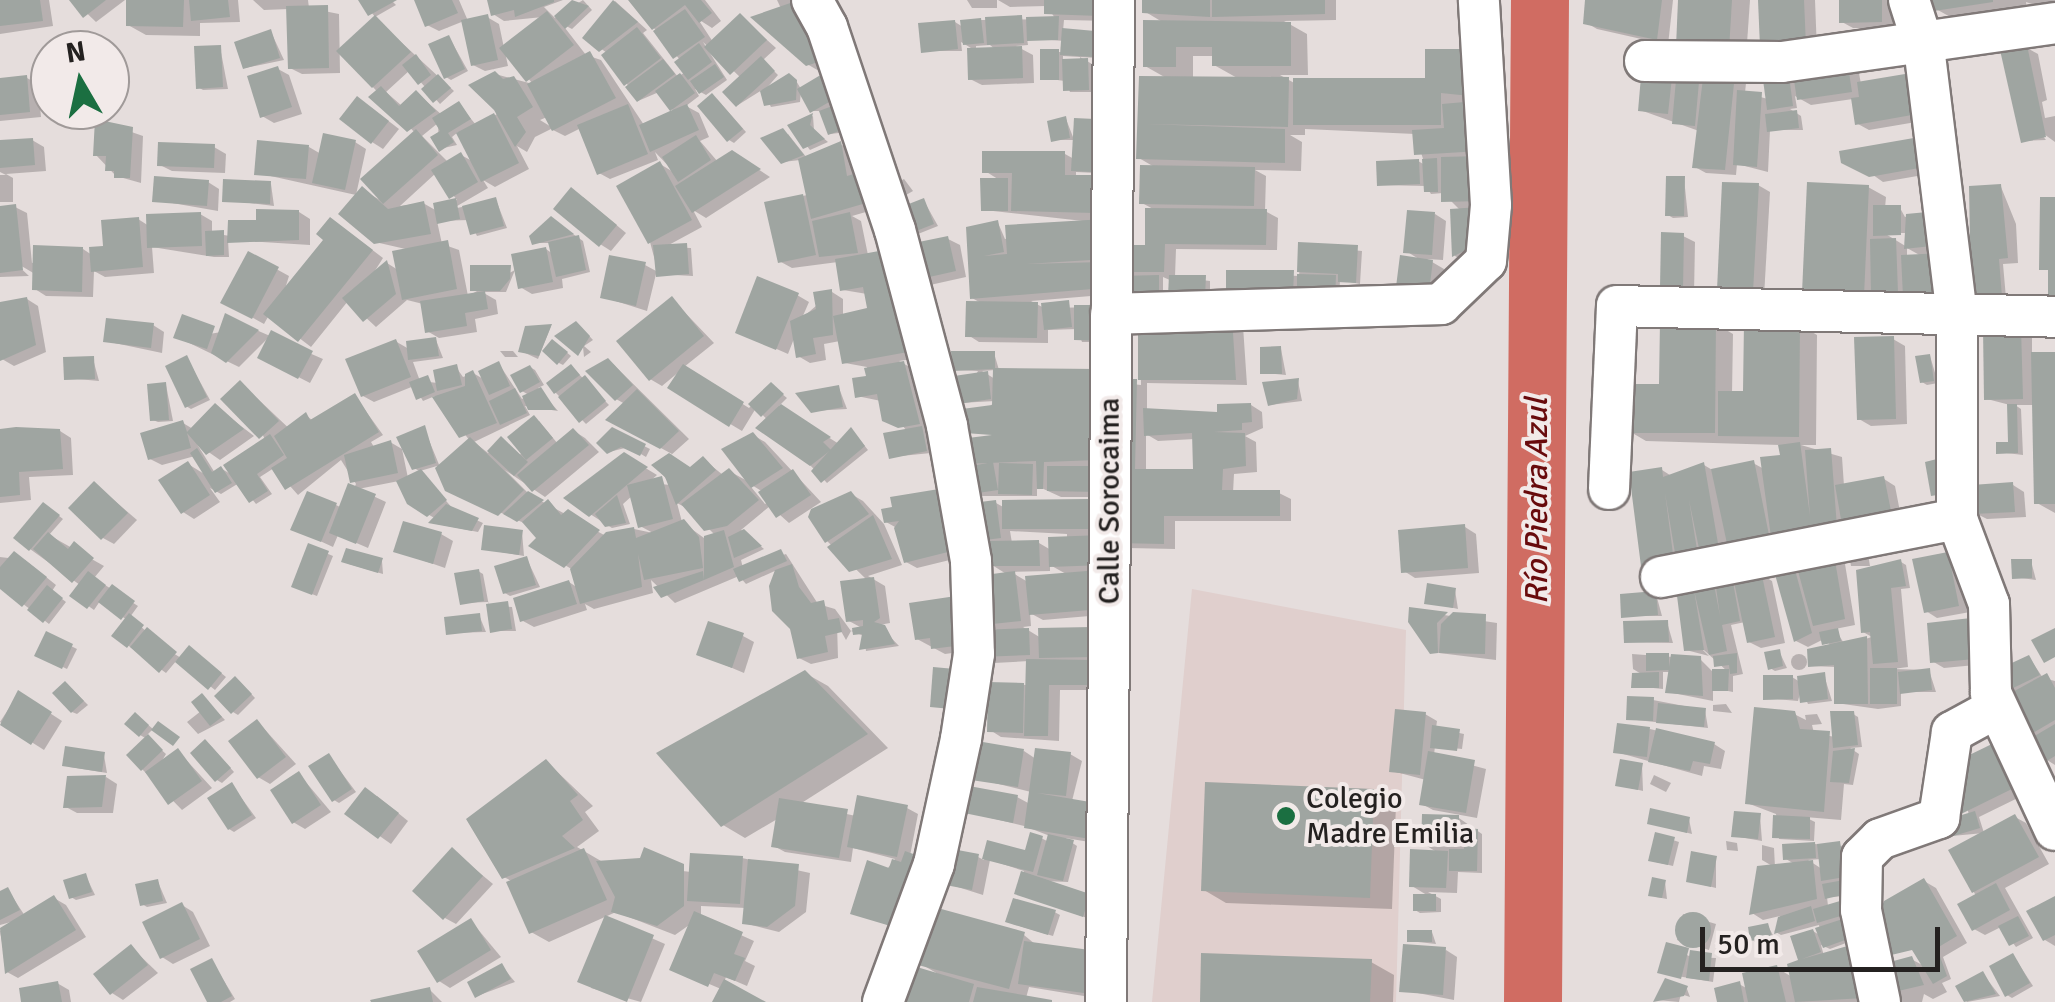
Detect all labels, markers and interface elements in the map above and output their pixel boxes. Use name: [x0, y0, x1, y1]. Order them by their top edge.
north arrow: [30, 30, 130, 130]
text: N: [63, 34, 88, 71]
street label: Calle Sorocaima: [1092, 398, 1128, 604]
water label: Río Piedra Azul: [1518, 398, 1556, 604]
place label: Colegio Madre Emilia: [1306, 781, 1474, 852]
marker: Colegio Madre Emilia: [1275, 805, 1297, 827]
scale bar: [1705, 907, 1945, 969]
text: 50 m: [1717, 926, 1780, 963]

